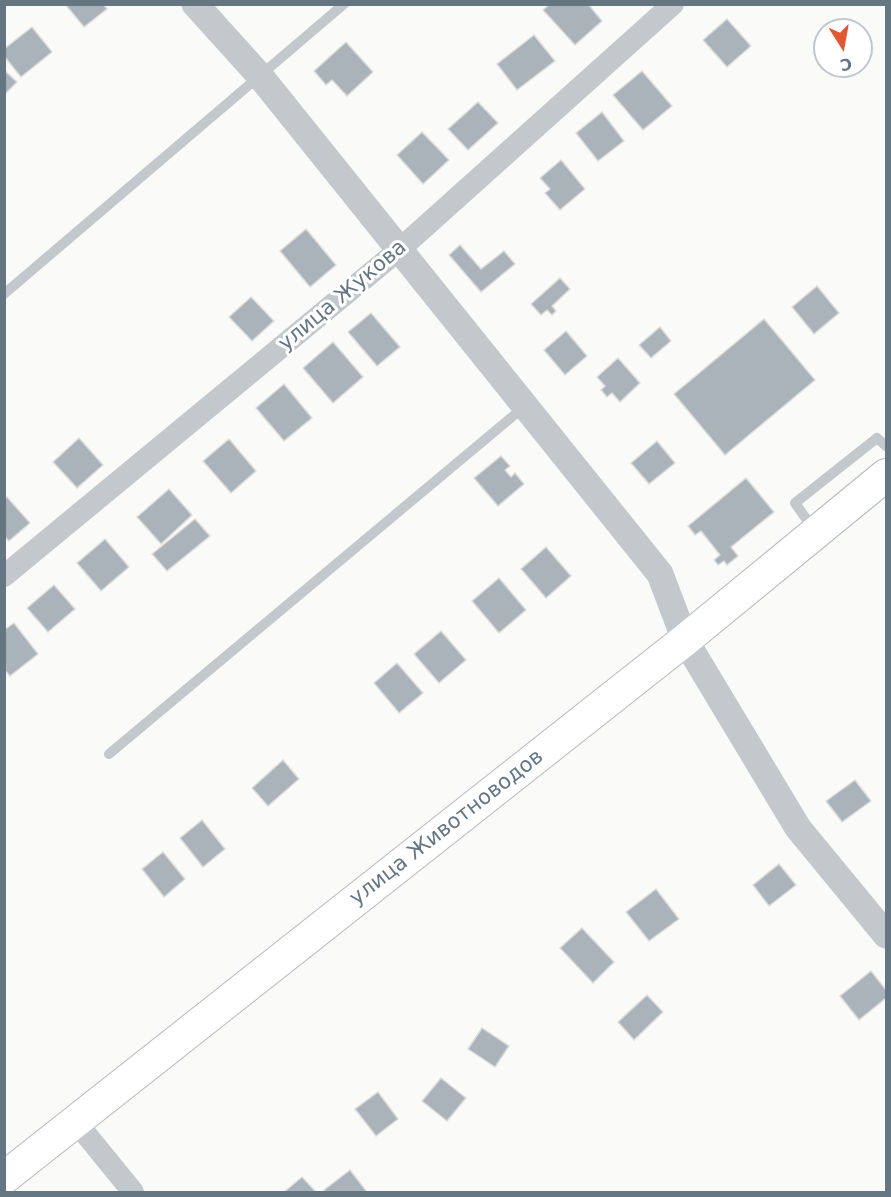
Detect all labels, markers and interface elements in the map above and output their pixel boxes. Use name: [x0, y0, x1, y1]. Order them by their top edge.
north arrow: [813, 18, 873, 78]
text: С: [839, 54, 854, 75]
street label: улица Жукова: [274, 235, 412, 357]
street label: улица Животноводов: [345, 745, 549, 911]

